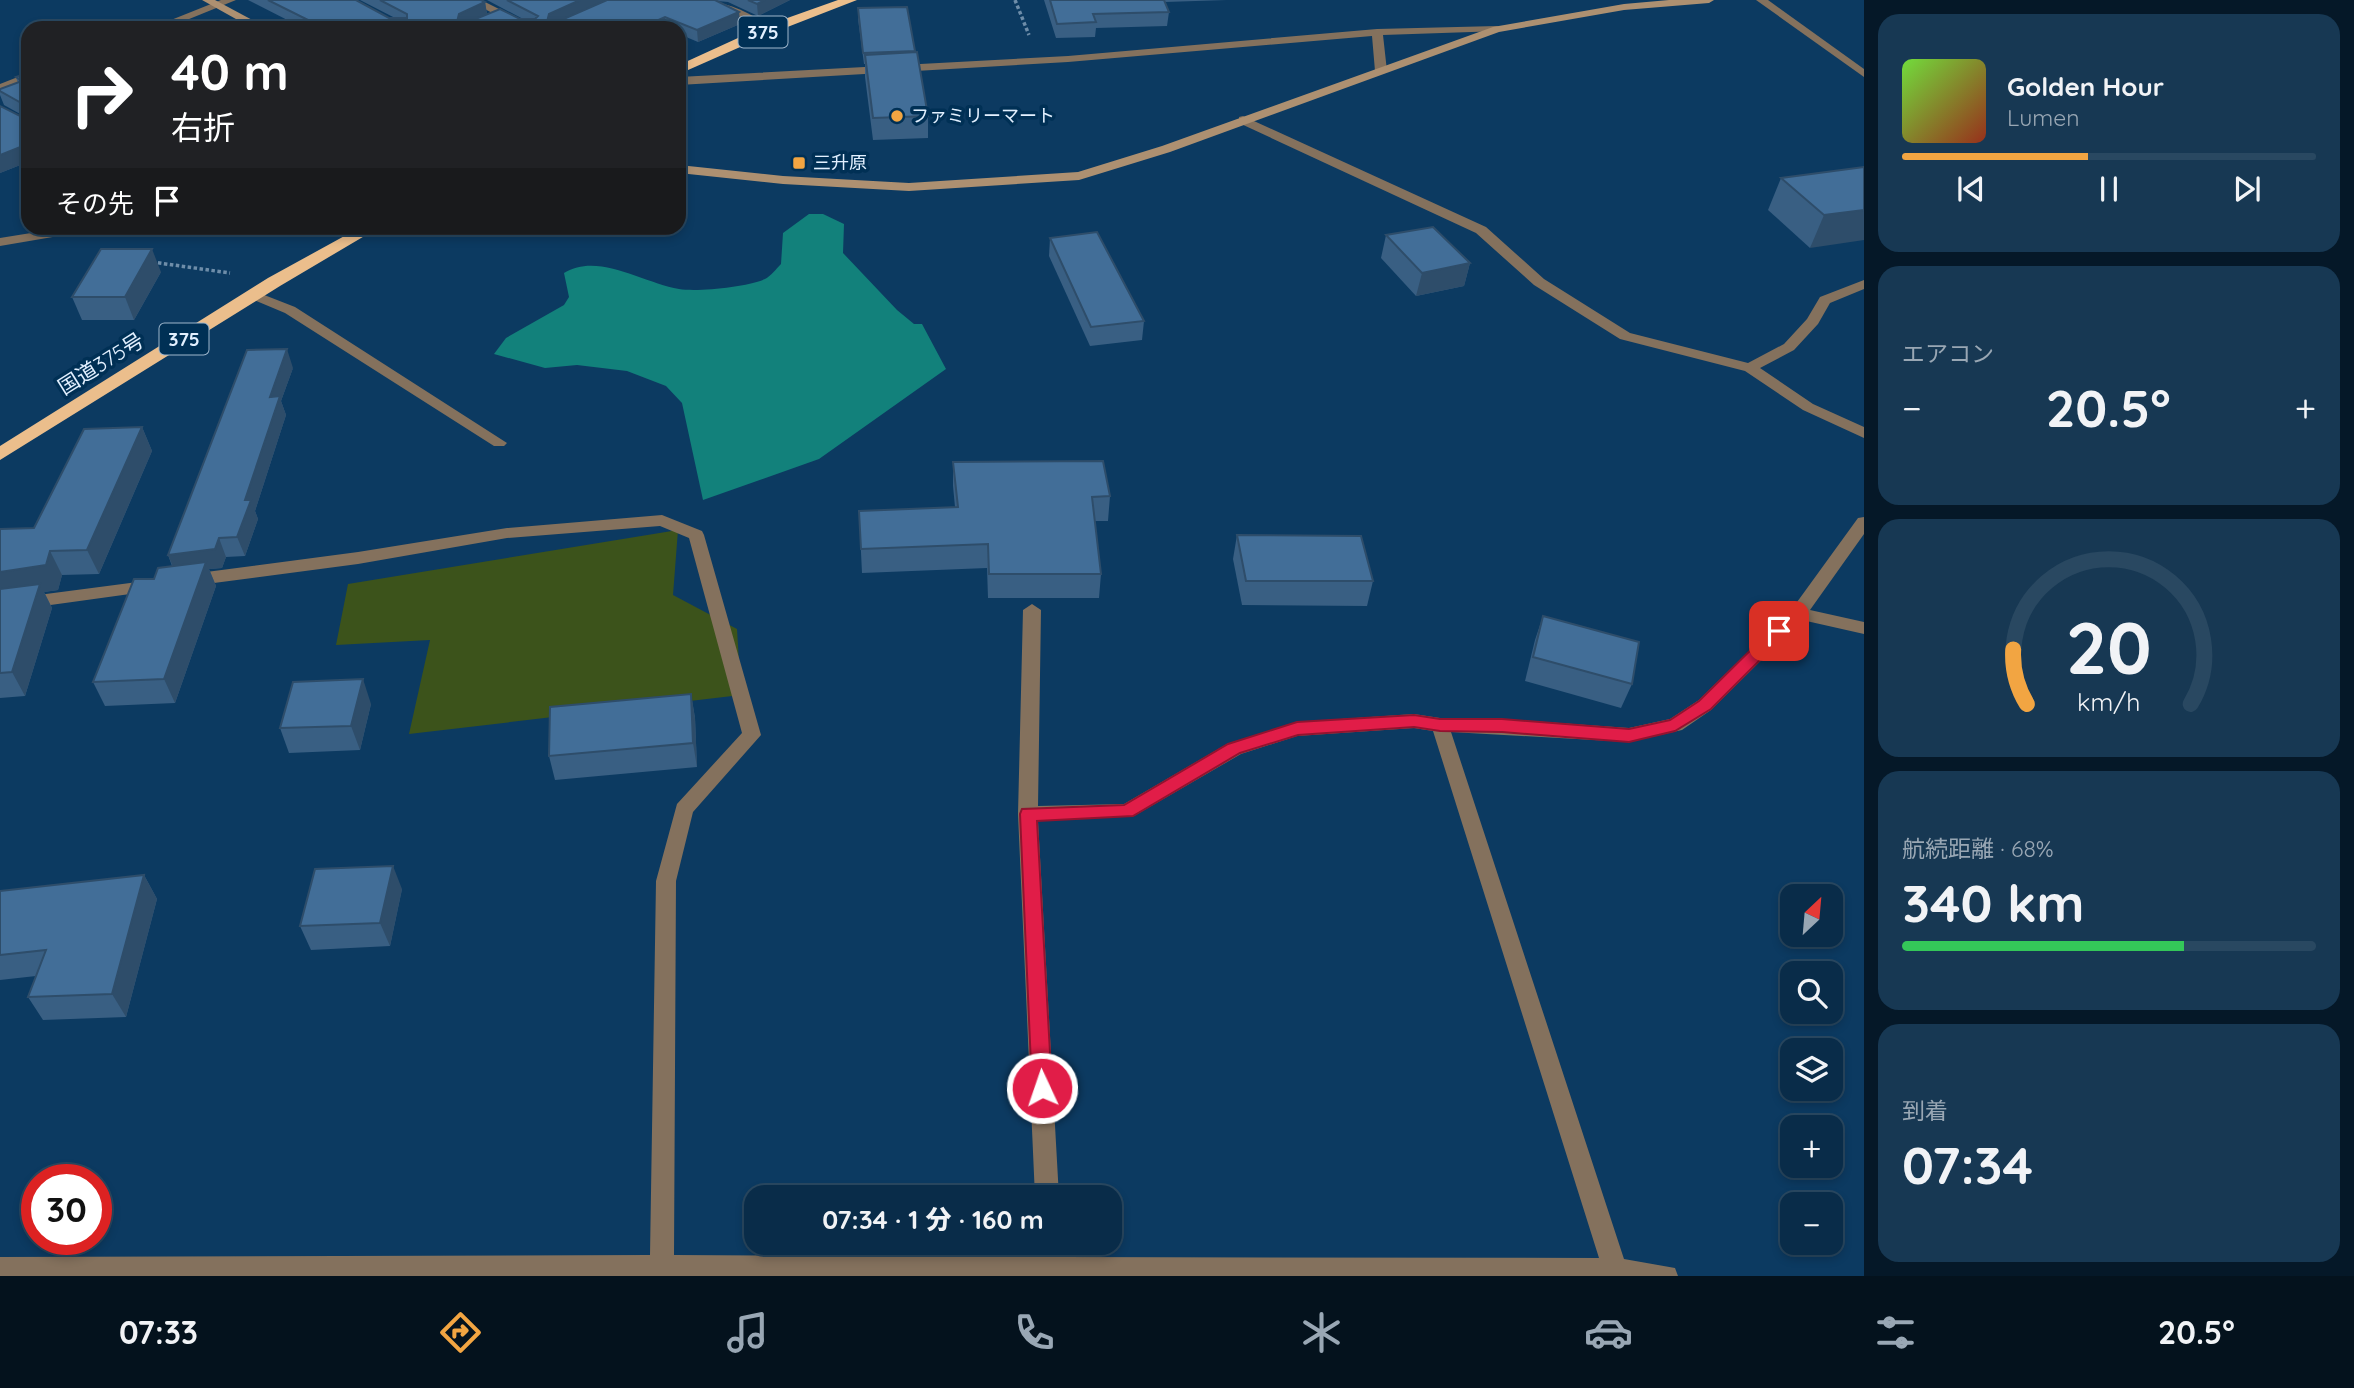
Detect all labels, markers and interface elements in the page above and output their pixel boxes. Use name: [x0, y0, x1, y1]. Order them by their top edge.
road number: 375: [738, 16, 788, 48]
text: 40 m: [171, 41, 289, 102]
icon: right: [56, 49, 147, 140]
text: Golden Hour: [2007, 70, 2164, 103]
text: Lumen: [2007, 103, 2080, 132]
place label: ファミリーマート: [911, 104, 1055, 127]
text: 右折: [171, 107, 235, 147]
marker: ファミリーマート: [889, 108, 905, 124]
place label: 三升原: [813, 151, 867, 174]
marker: 三升原: [791, 155, 807, 171]
icon: previous: [1952, 170, 1990, 208]
icon: pause: [2090, 170, 2128, 208]
icon: next: [2228, 170, 2266, 208]
icon: arrive: [148, 182, 186, 220]
text: その先: [56, 187, 134, 220]
road number: 375: [160, 324, 208, 354]
street label: 国道375号: [53, 327, 148, 400]
text: エアコン: [1902, 339, 1994, 368]
text: 20.5°: [2046, 375, 2171, 440]
text: −: [1902, 384, 1922, 432]
text: +: [2295, 384, 2316, 432]
pin: [1749, 601, 1809, 661]
text: 20: [2066, 601, 2152, 692]
icon: arrive: [1760, 612, 1798, 650]
text: km/h: [2077, 686, 2141, 717]
text: 航続距離 · 68%: [1902, 834, 2054, 863]
text: 340 km: [1902, 870, 2085, 935]
north arrow: [1780, 884, 1843, 947]
map controls: [1780, 884, 1843, 1255]
button: search: [1780, 961, 1843, 1024]
button: layers: [1780, 1038, 1843, 1101]
position arrow: [1005, 1051, 1079, 1125]
text: 到着: [1902, 1096, 1948, 1125]
button: +: [1780, 1115, 1843, 1178]
text: 07:34: [1902, 1132, 2033, 1197]
speed limit sign: 30: [21, 1164, 112, 1255]
button: −: [1780, 1192, 1843, 1255]
text: 07:34 · 1 分 · 160 m: [822, 1203, 1044, 1236]
icon: directions: [436, 1308, 485, 1357]
icon: music: [723, 1308, 772, 1357]
icon: phone: [1010, 1308, 1059, 1357]
icon: climate: [1297, 1308, 1346, 1357]
icon: car: [1584, 1308, 1633, 1357]
icon: filters: [1871, 1308, 1920, 1357]
text: 07:33: [119, 1312, 198, 1352]
text: 20.5°: [2158, 1312, 2235, 1352]

